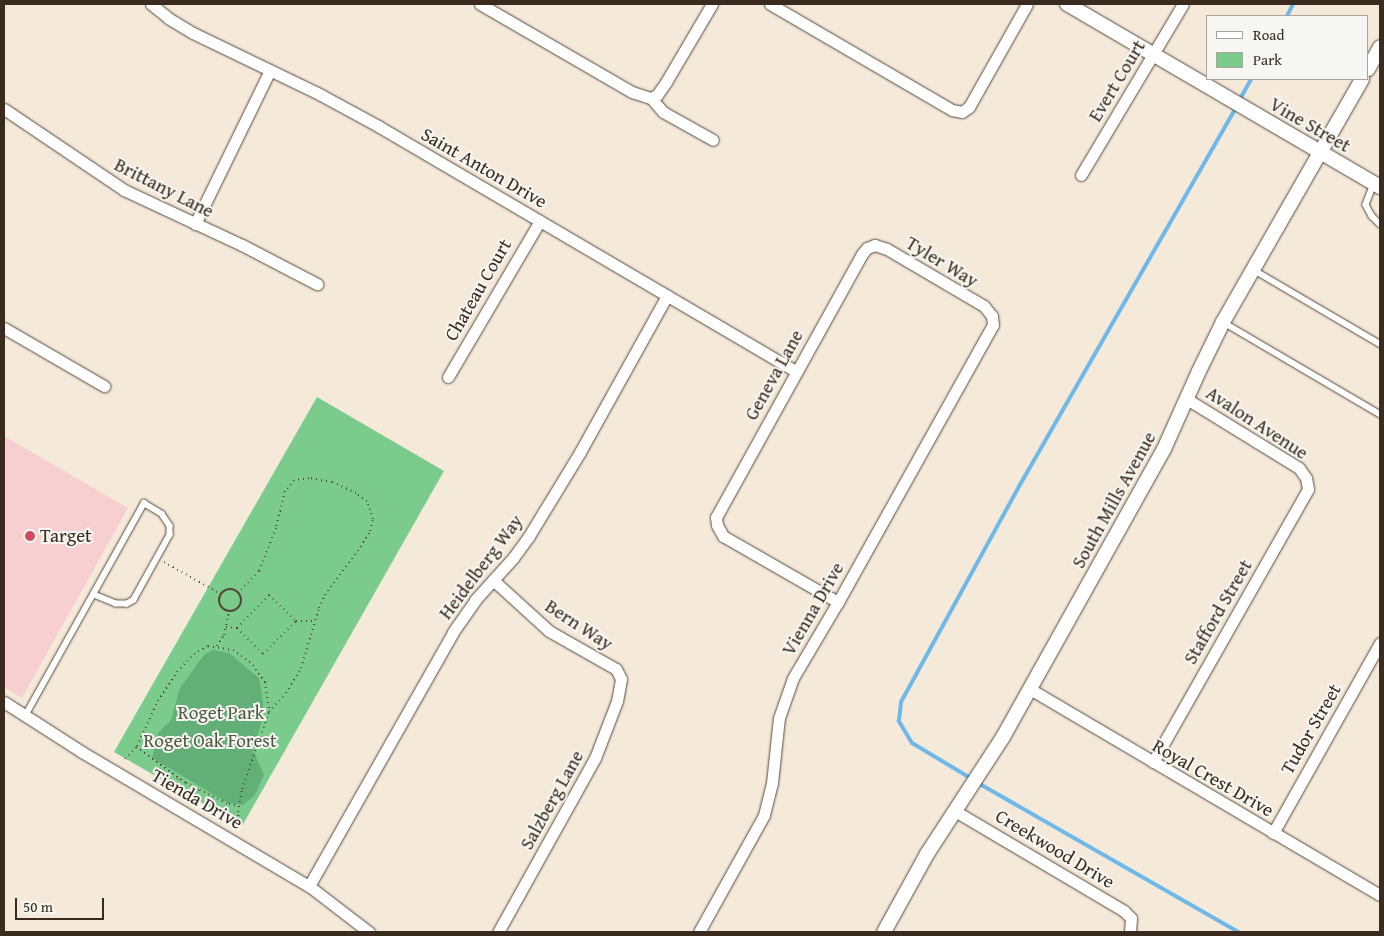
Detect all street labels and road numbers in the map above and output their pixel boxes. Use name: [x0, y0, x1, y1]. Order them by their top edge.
street label: Evert Court: [1084, 36, 1150, 126]
street label: Vine Street: [1265, 93, 1355, 157]
street label: Saint Anton Drive: [417, 123, 551, 213]
street label: Brittany Lane: [111, 153, 217, 223]
street label: Tyler Way: [902, 232, 982, 292]
street label: Chateau Court: [440, 235, 516, 345]
street label: Geneva Lane: [740, 326, 808, 424]
street label: Avalon Avenue: [1202, 382, 1312, 464]
street label: South Mills Avenue: [1067, 428, 1161, 572]
street label: Heidelberg Way: [434, 510, 528, 624]
street label: Stafford Street: [1179, 556, 1257, 668]
street label: Vienna Drive: [777, 558, 849, 660]
street label: Bern Way: [541, 595, 617, 655]
street label: Tudor Street: [1276, 680, 1346, 778]
street label: Royal Crest Drive: [1148, 734, 1278, 822]
street label: Salzberg Lane: [515, 746, 589, 854]
street label: Tienda Drive: [147, 764, 247, 834]
street label: Creekwood Drive: [991, 804, 1119, 894]

